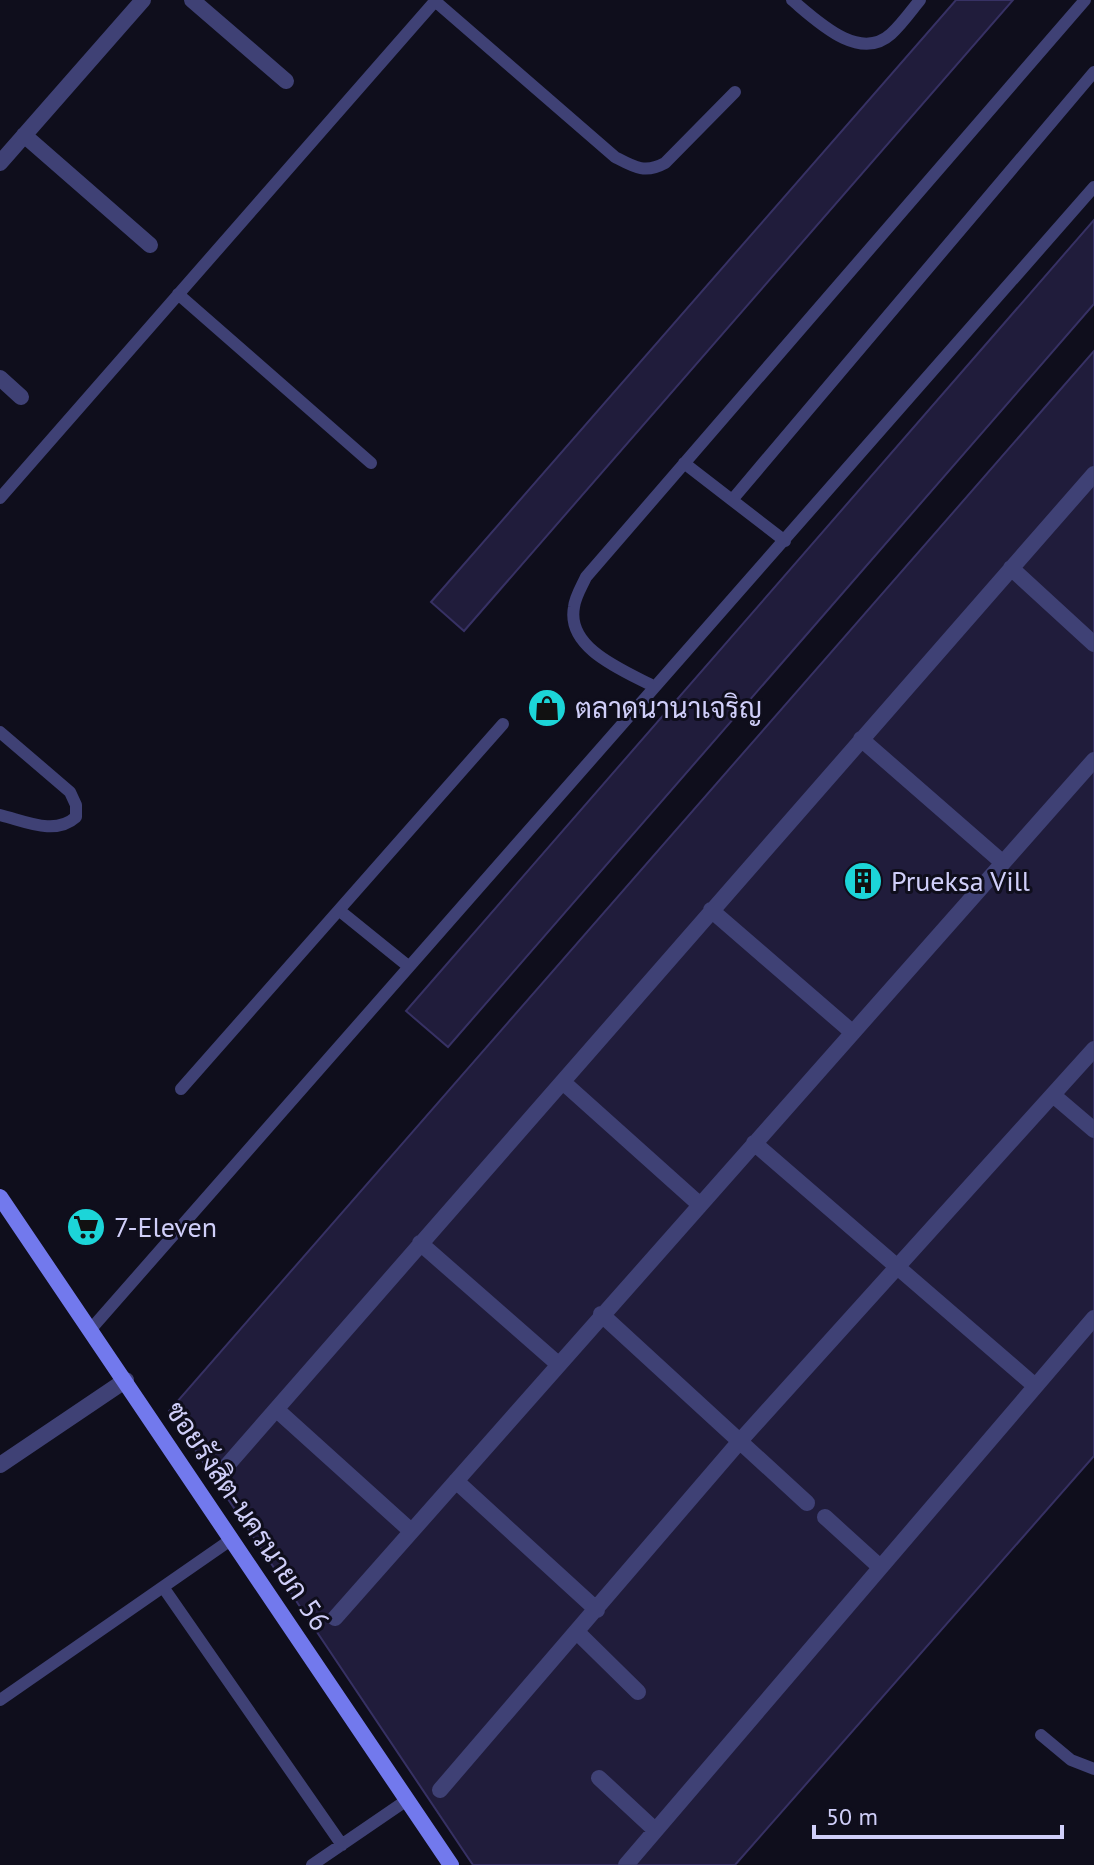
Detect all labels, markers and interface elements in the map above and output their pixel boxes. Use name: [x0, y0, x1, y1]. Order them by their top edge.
shop icon: ตลาดนานาเจริญ: [526, 687, 568, 729]
place label: ตลาดนานาเจริญ: [575, 689, 762, 726]
building icon: Prueksa Vill: [842, 860, 884, 902]
place label: Prueksa Vill: [891, 862, 1030, 899]
supermarket icon: 7-Eleven: [65, 1206, 107, 1248]
place label: 7-Eleven: [114, 1208, 217, 1245]
street label: ซอยรังสิต-นครนายก 56: [158, 1394, 339, 1638]
scale bar: [814, 1789, 1062, 1839]
text: 50 m: [826, 1801, 878, 1832]

